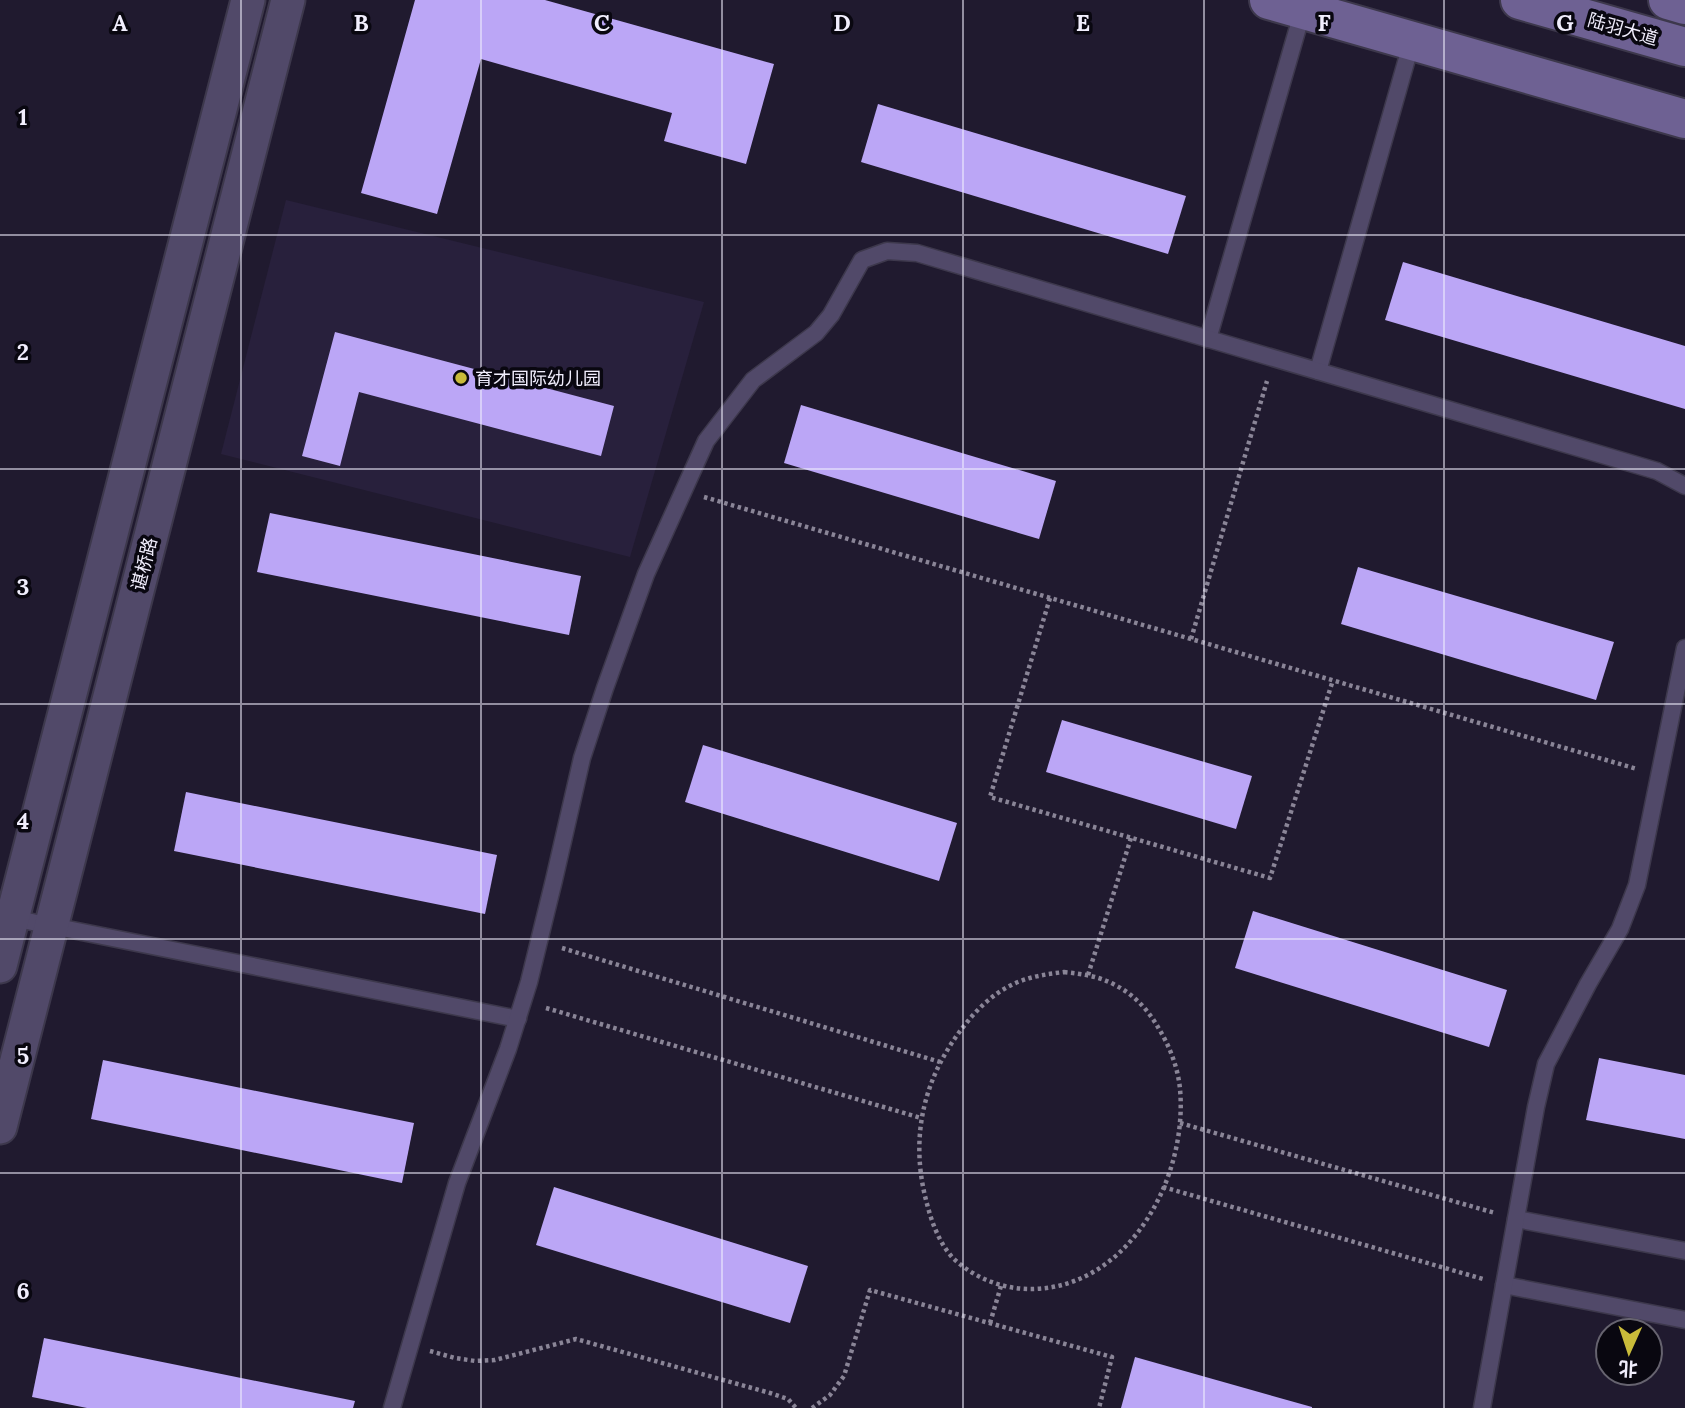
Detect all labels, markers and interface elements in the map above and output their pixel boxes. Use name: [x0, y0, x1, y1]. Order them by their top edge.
text: A: [112, 8, 128, 37]
text: B: [353, 8, 369, 37]
text: C: [594, 8, 610, 37]
text: D: [833, 8, 851, 37]
text: E: [1076, 8, 1090, 37]
text: F: [1317, 8, 1331, 37]
text: G: [1556, 8, 1574, 37]
street label: 陆羽大道: [1585, 8, 1661, 50]
text: 1: [18, 102, 28, 131]
text: 2: [17, 337, 29, 366]
place label: 育才国际幼儿园: [475, 367, 601, 390]
marker: 育才国际幼儿园: [453, 370, 469, 386]
street label: 谌桥路: [126, 535, 162, 593]
text: 3: [17, 572, 29, 601]
text: 4: [17, 806, 29, 835]
text: 5: [17, 1041, 29, 1070]
text: 6: [16, 1276, 30, 1305]
north arrow: [1594, 1317, 1664, 1387]
text: 北: [1618, 1356, 1638, 1381]

